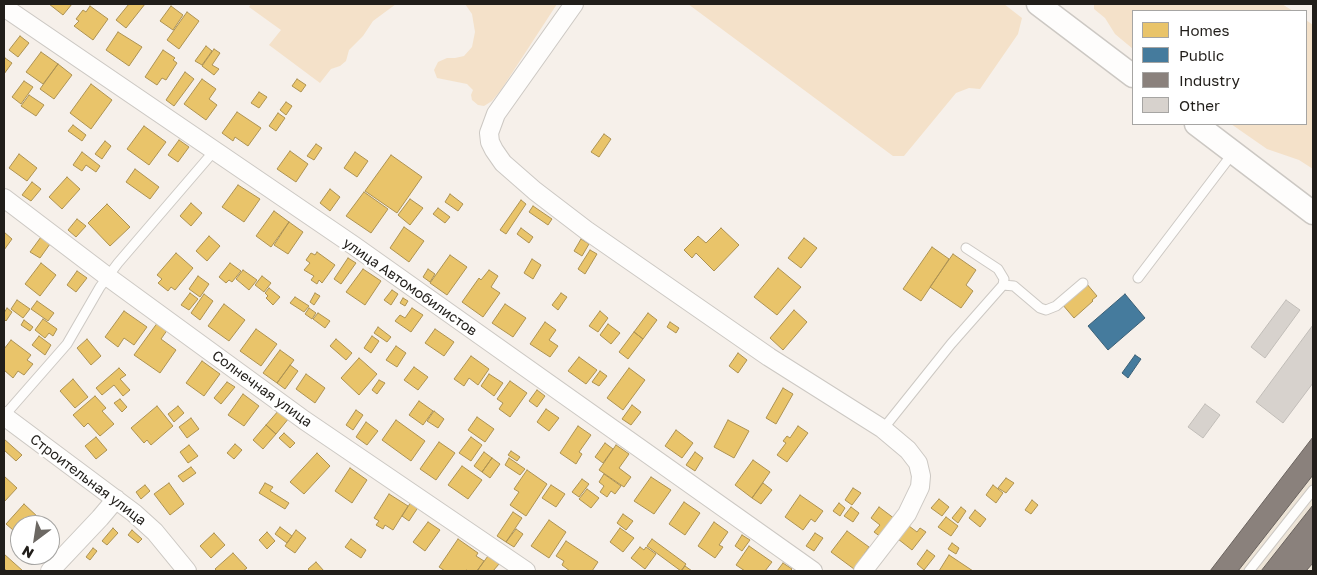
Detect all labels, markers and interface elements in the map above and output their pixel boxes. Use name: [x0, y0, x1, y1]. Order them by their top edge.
legend: [1132, 10, 1307, 125]
text: Homes: [1179, 21, 1229, 39]
text: Public: [1179, 46, 1224, 64]
text: Industry: [1179, 71, 1240, 89]
text: Other: [1179, 96, 1220, 114]
street label: улица Автомобилистов: [340, 234, 480, 340]
street label: Солнечная улица: [209, 347, 315, 431]
street label: Строительная улица: [27, 431, 149, 529]
north arrow: [10, 515, 60, 565]
text: N: [19, 542, 36, 562]

